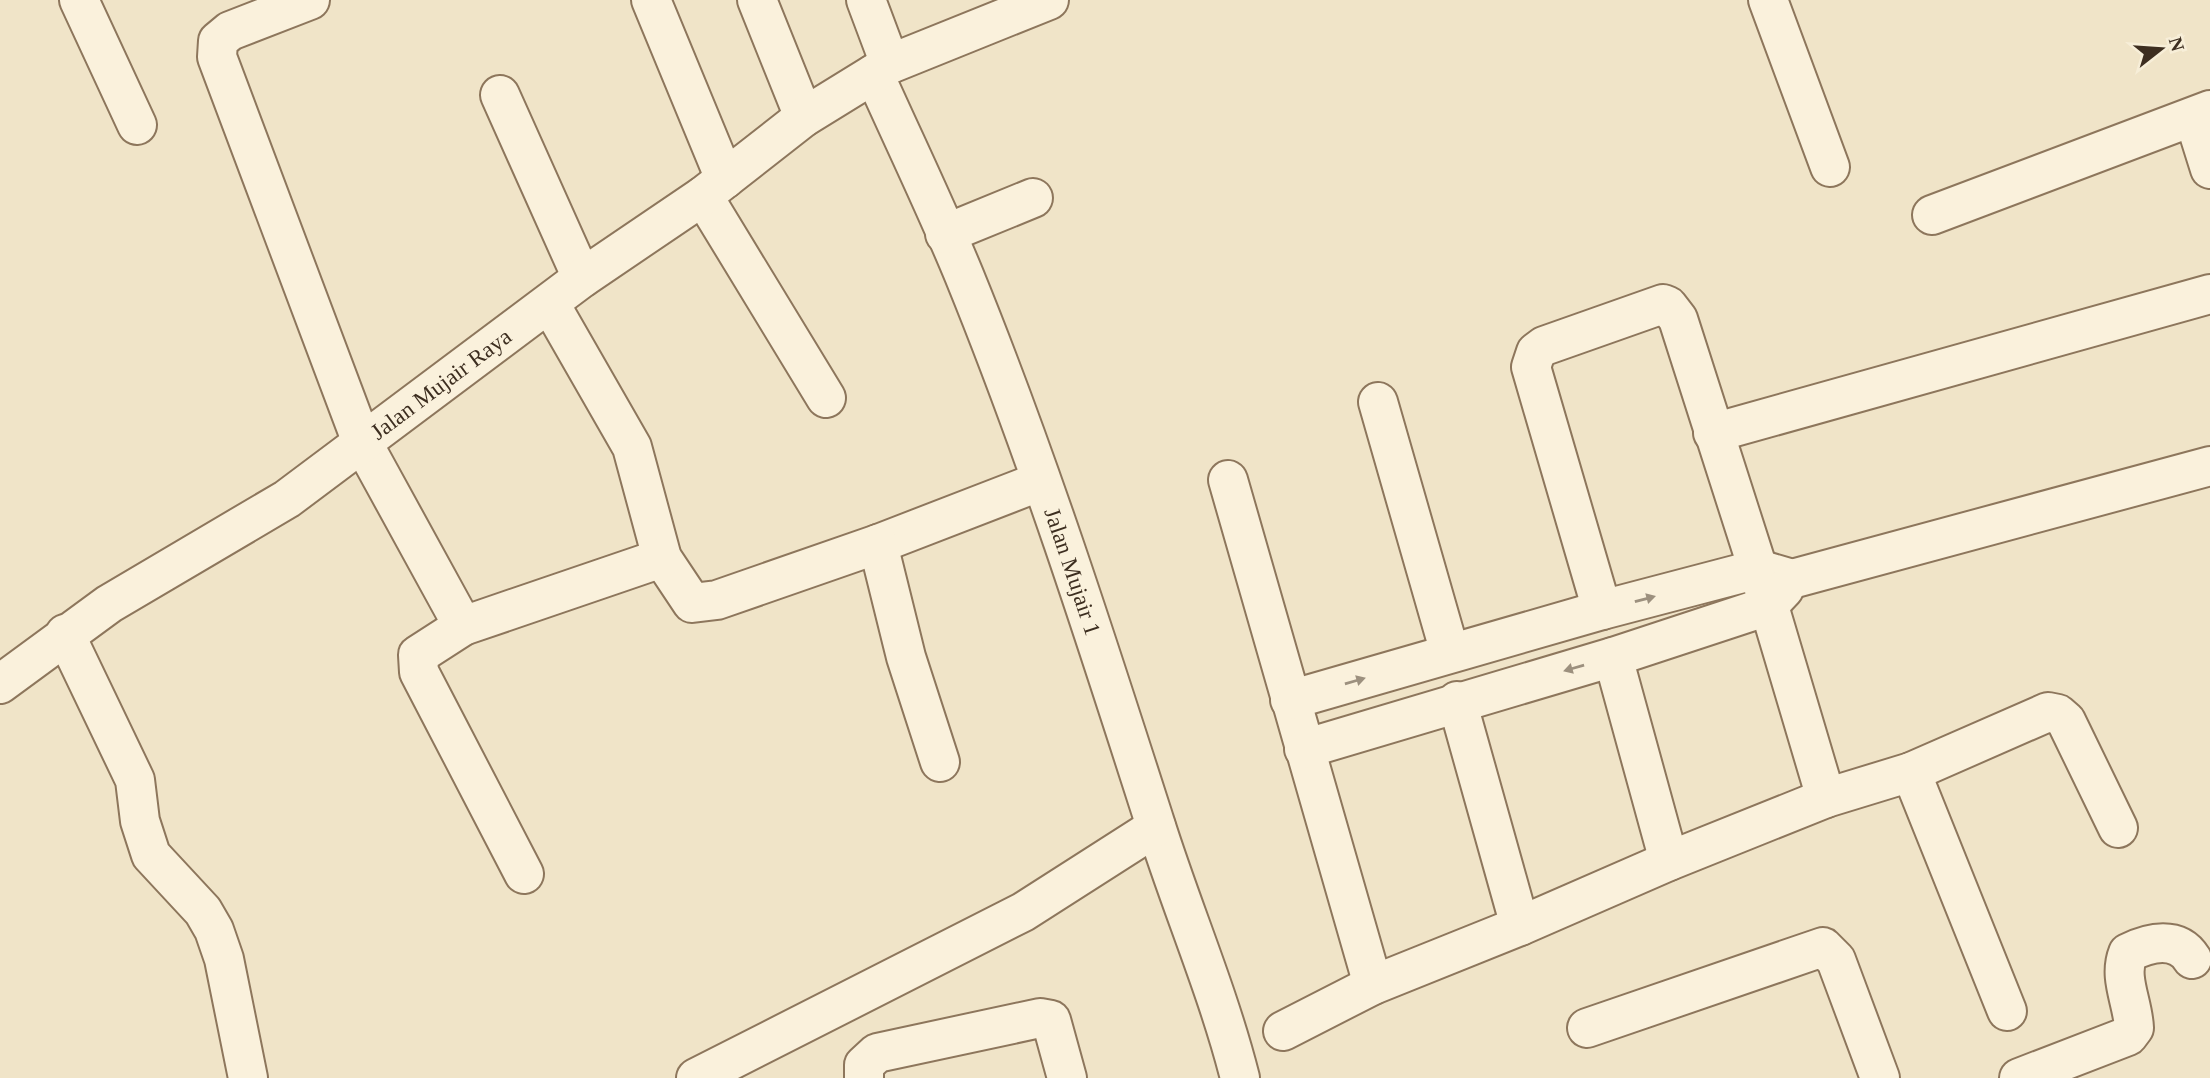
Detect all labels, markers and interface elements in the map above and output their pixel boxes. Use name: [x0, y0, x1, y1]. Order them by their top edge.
north arrow: [2126, 14, 2196, 84]
text: N: [2165, 35, 2189, 54]
street label: Jalan Mujair Raya: [366, 324, 516, 445]
street label: Jalan Mujair 1: [1039, 505, 1105, 638]
one-way arrow: [1634, 593, 1656, 604]
one-way arrow: [1563, 663, 1584, 673]
one-way arrow: [1345, 676, 1366, 686]

